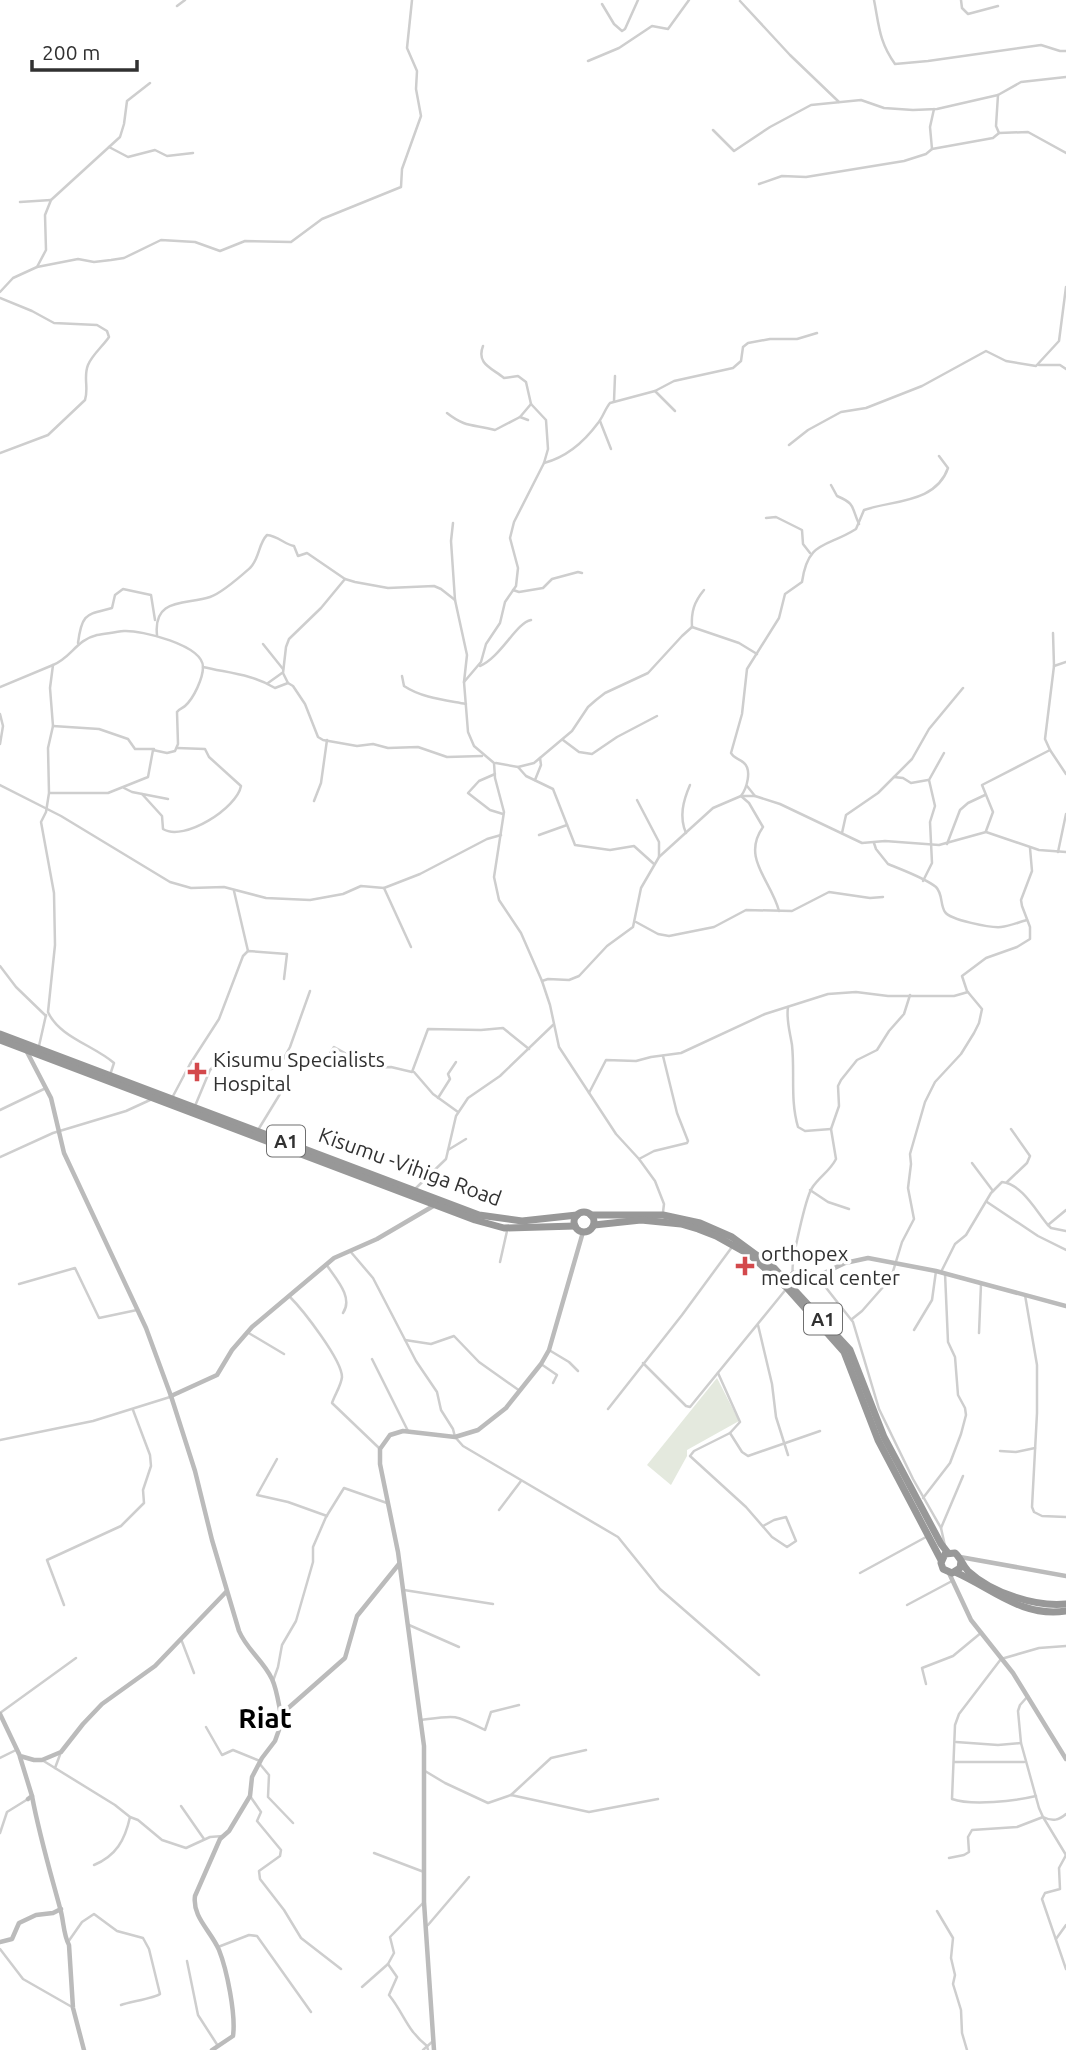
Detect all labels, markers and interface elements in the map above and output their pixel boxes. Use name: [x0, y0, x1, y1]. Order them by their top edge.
scale bar: [32, 28, 136, 72]
text: 200 m: [42, 40, 100, 64]
place label: Kisumu Specialists Hospital: [213, 1047, 385, 1095]
marker: Kisumu Specialists Hospital: [187, 1062, 207, 1082]
street label: Kisumu -Vihiga Road: [316, 1122, 505, 1210]
road number: A1: [267, 1126, 305, 1156]
place label: orthopex medical center: [761, 1241, 900, 1289]
marker: orthopex medical center: [735, 1256, 755, 1276]
road number: A1: [804, 1303, 842, 1334]
district label: Riat: [238, 1702, 292, 1733]

